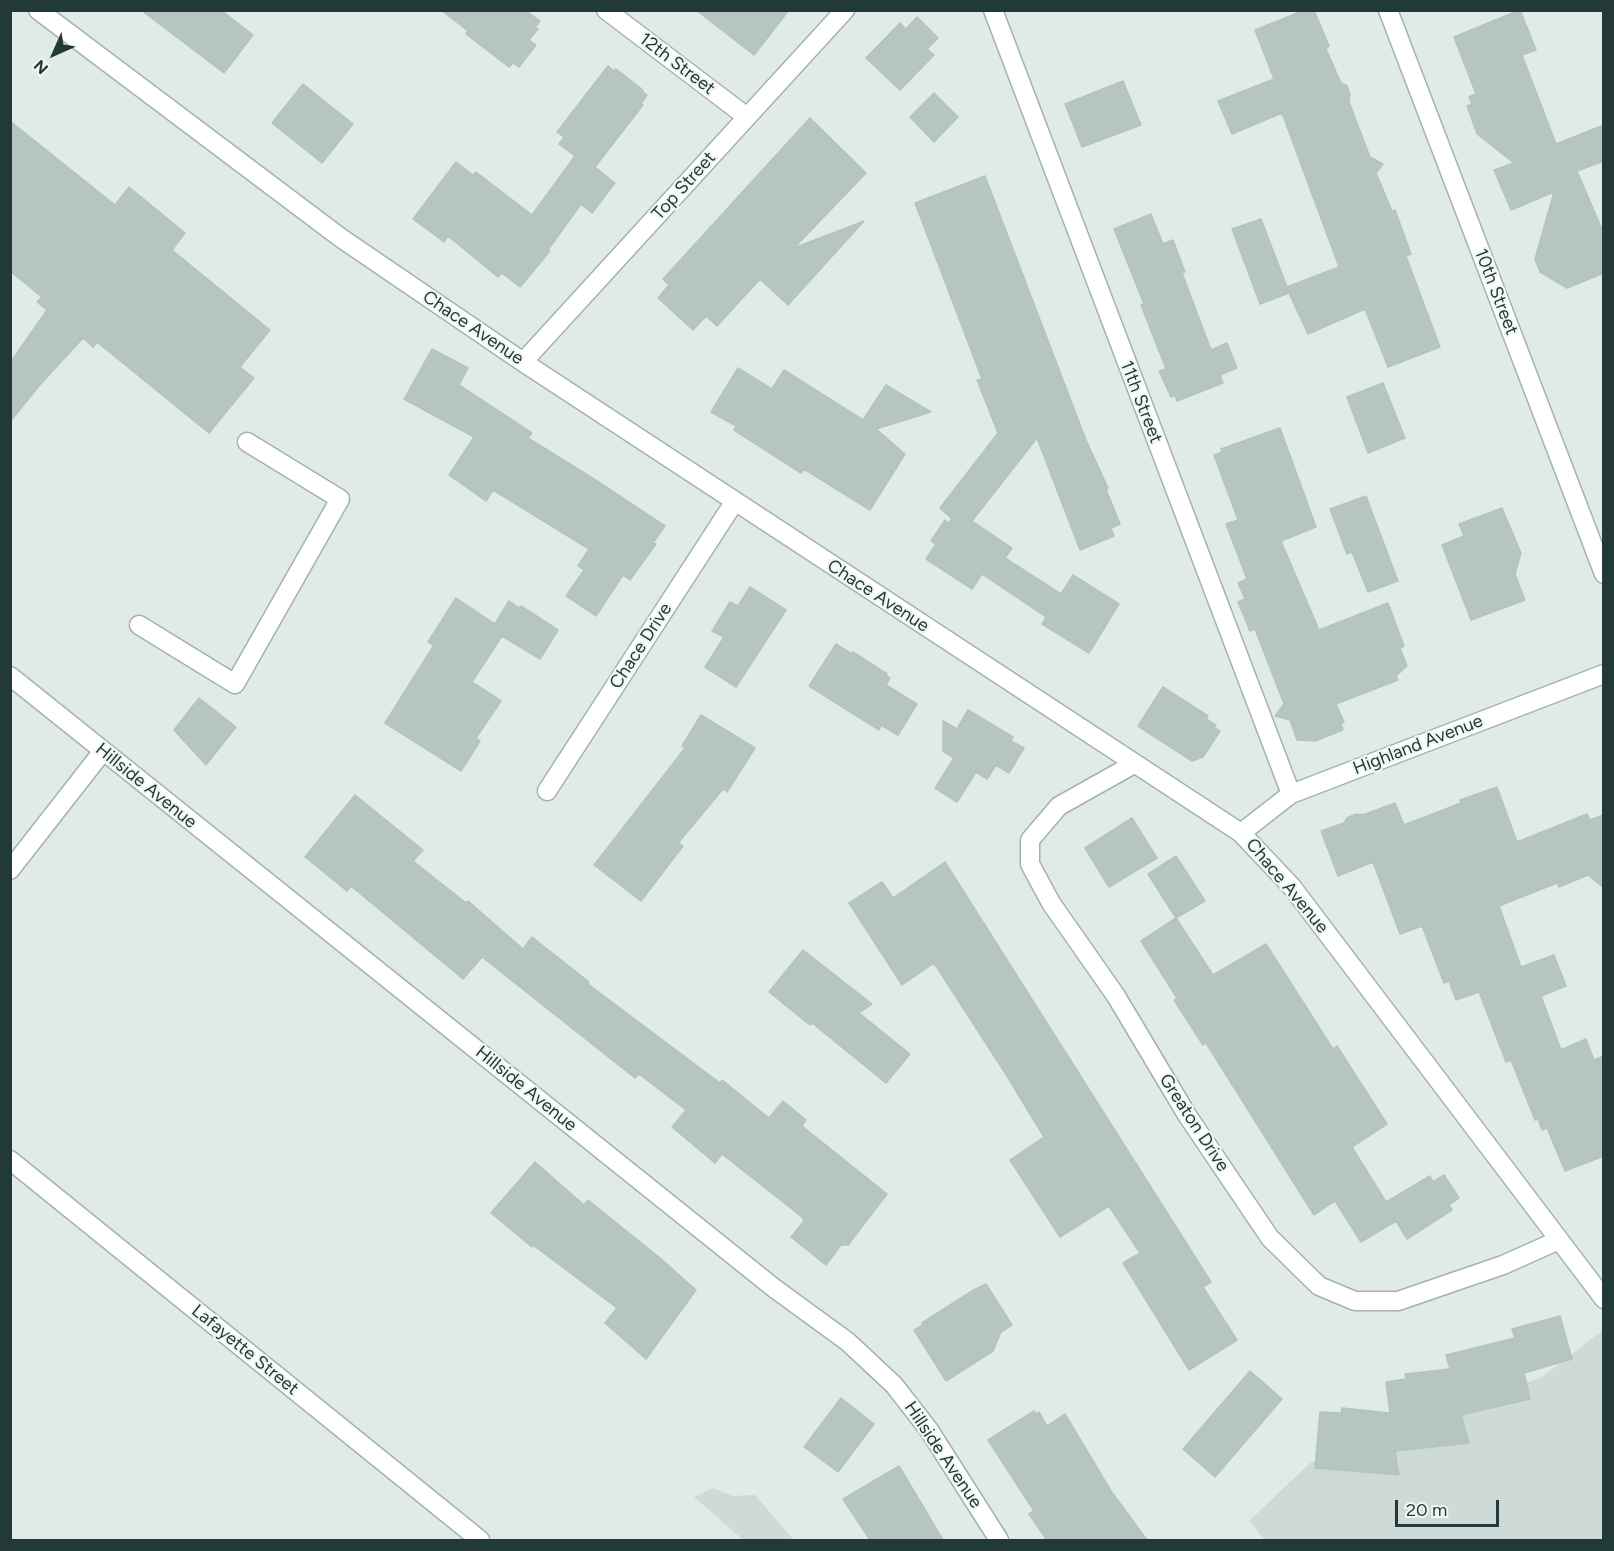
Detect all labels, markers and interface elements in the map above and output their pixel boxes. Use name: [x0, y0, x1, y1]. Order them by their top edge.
north arrow: [24, 24, 84, 84]
street label: 12th Street: [635, 29, 719, 99]
text: N: [30, 56, 52, 78]
street label: Top Street: [648, 147, 720, 225]
street label: 10th Street: [1470, 246, 1522, 338]
street label: Chace Avenue: [418, 286, 528, 370]
street label: 11th Street: [1115, 358, 1167, 446]
street label: Chace Avenue: [823, 555, 933, 637]
street label: Chace Drive: [605, 599, 677, 693]
street label: Highland Avenue: [1350, 710, 1486, 780]
street label: Hillside Avenue: [91, 739, 201, 833]
street label: Chace Avenue: [1241, 834, 1333, 938]
street label: Hillside Avenue: [471, 1042, 581, 1136]
street label: Greaton Drive: [1154, 1070, 1234, 1176]
street label: Lafayette Street: [187, 1300, 303, 1400]
street label: Hillside Avenue: [899, 1398, 987, 1512]
scale bar: [1398, 1488, 1502, 1526]
text: 20 m: [1406, 1499, 1447, 1521]

